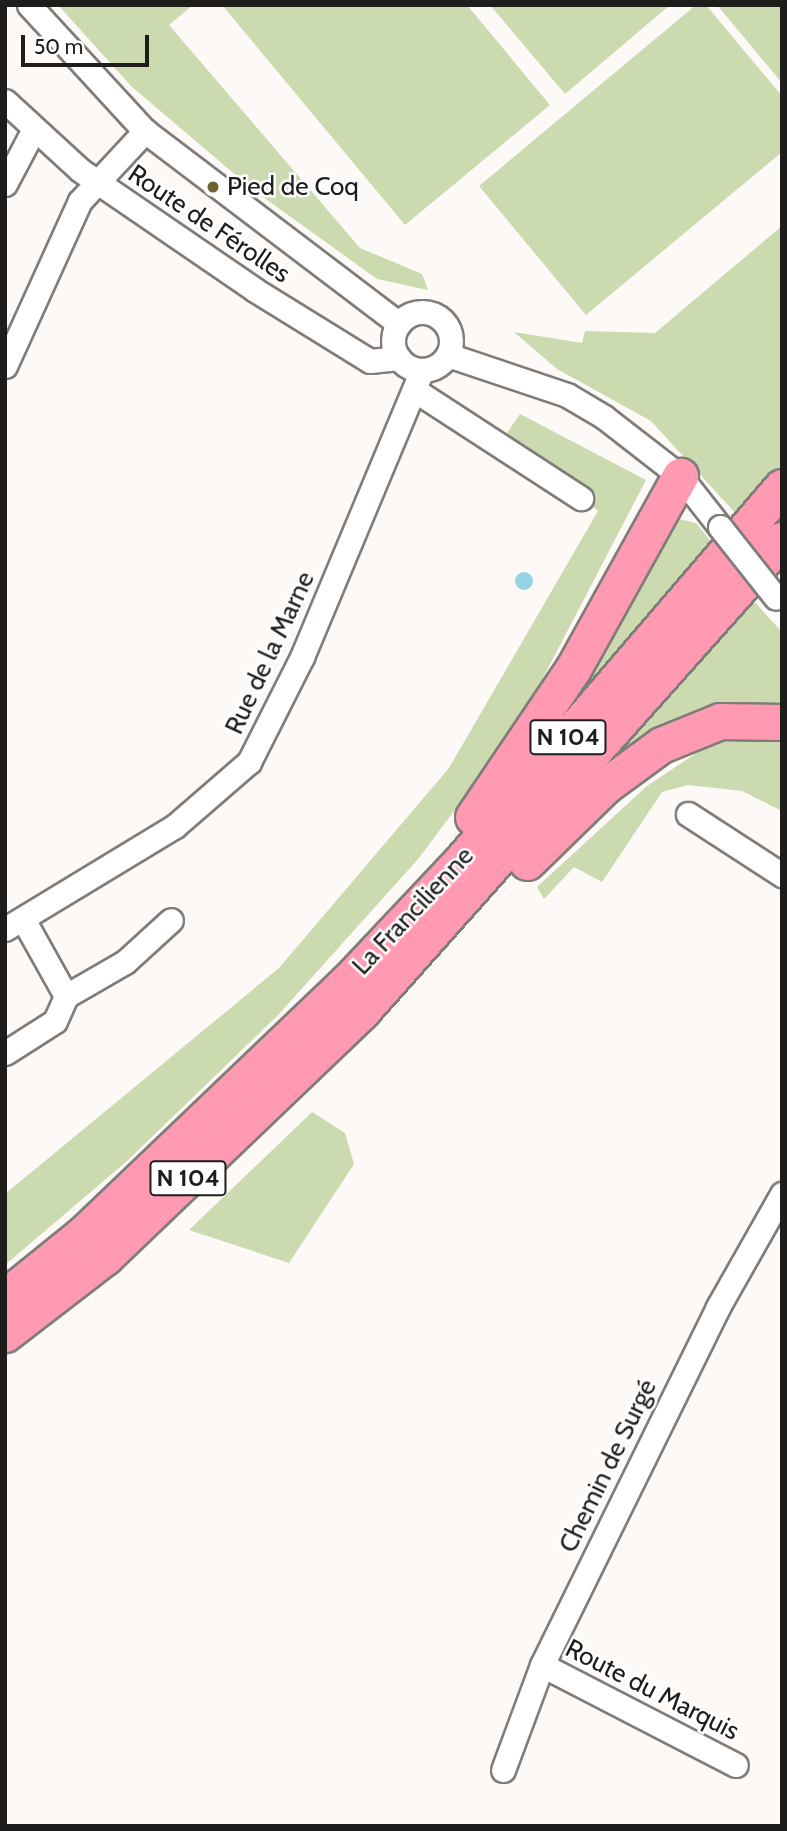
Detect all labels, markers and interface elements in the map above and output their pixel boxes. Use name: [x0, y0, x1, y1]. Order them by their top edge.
scale bar: [24, 21, 152, 65]
text: 50 m: [34, 34, 83, 59]
street label: Route de Férolles: [122, 158, 296, 290]
place label: Pied de Coq: [227, 171, 359, 203]
marker: Pied de Coq: [205, 179, 221, 195]
street label: Rue de la Marne: [219, 567, 321, 739]
road number: N 104: [528, 716, 608, 758]
street label: La Francilienne: [346, 841, 480, 981]
road number: N 104: [148, 1158, 228, 1198]
street label: Chemin de Surgé: [553, 1374, 663, 1558]
street label: Route du Marquis: [560, 1633, 744, 1747]

